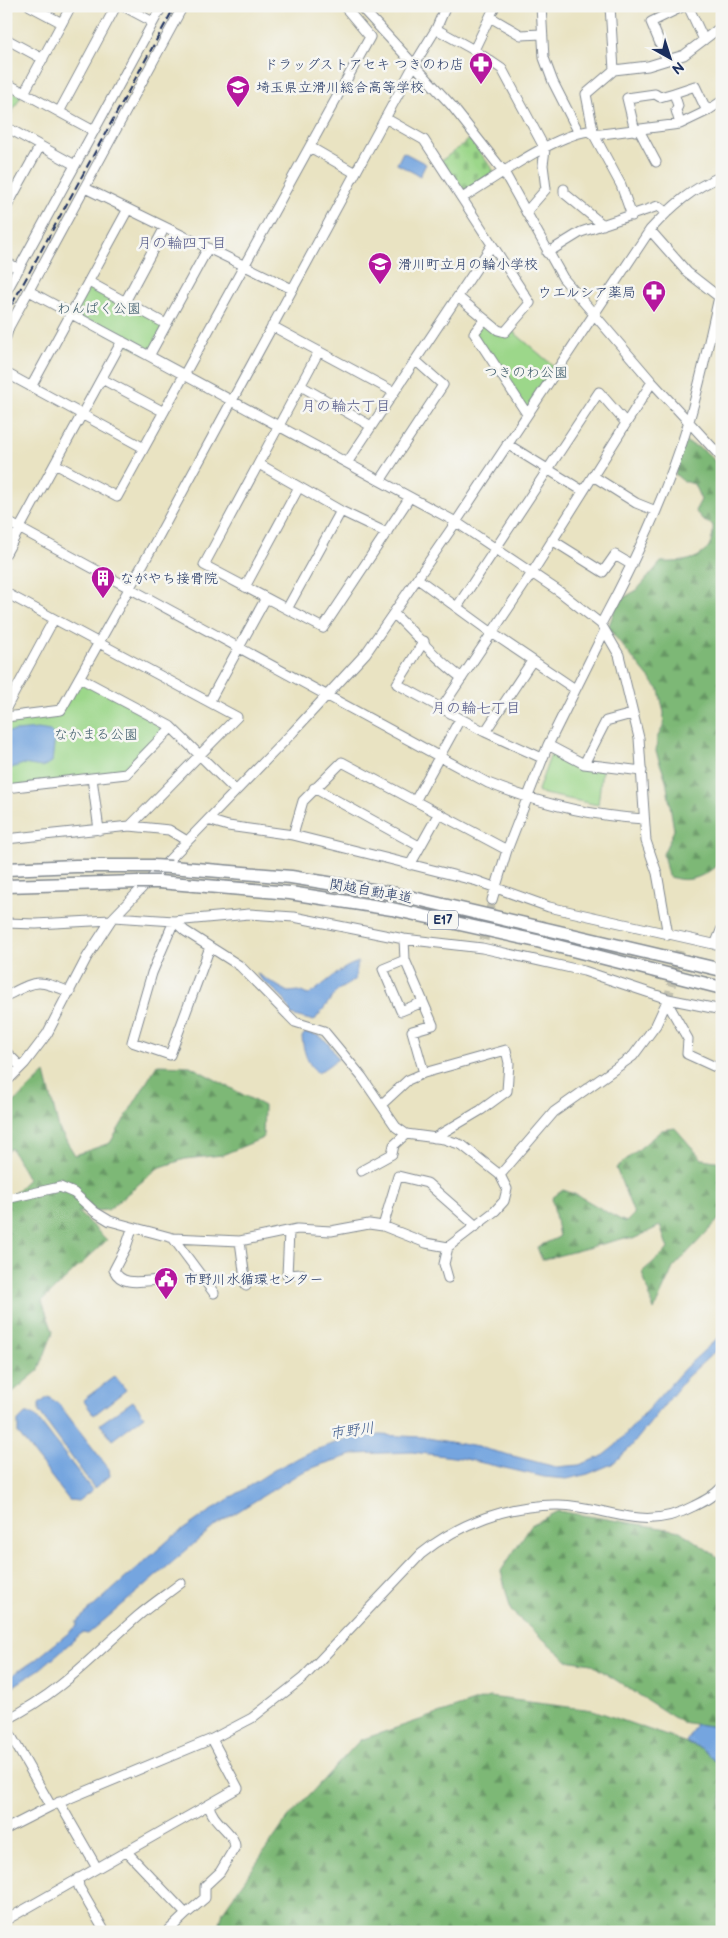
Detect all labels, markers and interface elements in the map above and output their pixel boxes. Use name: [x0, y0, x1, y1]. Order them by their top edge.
north arrow: [646, 32, 696, 82]
pharmacy icon: ドラッグストアセキ つきのわ店: [468, 51, 494, 85]
place label: ドラッグストアセキ つきのわ店: [264, 56, 464, 73]
text: N: [668, 58, 687, 78]
school or university icon: 埼玉県立滑川総合高等学校: [225, 74, 251, 108]
place label: 埼玉県立滑川総合高等学校: [256, 79, 424, 96]
district label: 月の輪四丁目: [137, 234, 227, 253]
school or university icon: 滑川町立月の輪小学校: [367, 251, 393, 285]
place label: 滑川町立月の輪小学校: [398, 256, 538, 273]
pharmacy icon: ウエルシア薬局: [641, 279, 667, 313]
place label: ウエルシア薬局: [538, 284, 636, 301]
park label: わんぱく公園: [57, 300, 141, 317]
park label: つきのわ公園: [484, 364, 568, 381]
district label: 月の輪六丁目: [301, 397, 391, 416]
building icon: ながやち接骨院: [90, 565, 116, 599]
place label: ながやち接骨院: [120, 570, 218, 587]
district label: 月の輪七丁目: [431, 699, 521, 718]
park label: なかまる公園: [54, 726, 138, 743]
street label: 関越自動車道: [328, 875, 414, 907]
road number: E17: [428, 910, 458, 930]
public building icon: 市野川水循環センター: [153, 1266, 179, 1300]
place label: 市野川水循環センター: [184, 1271, 323, 1288]
water label: 市野川: [328, 1418, 376, 1444]

